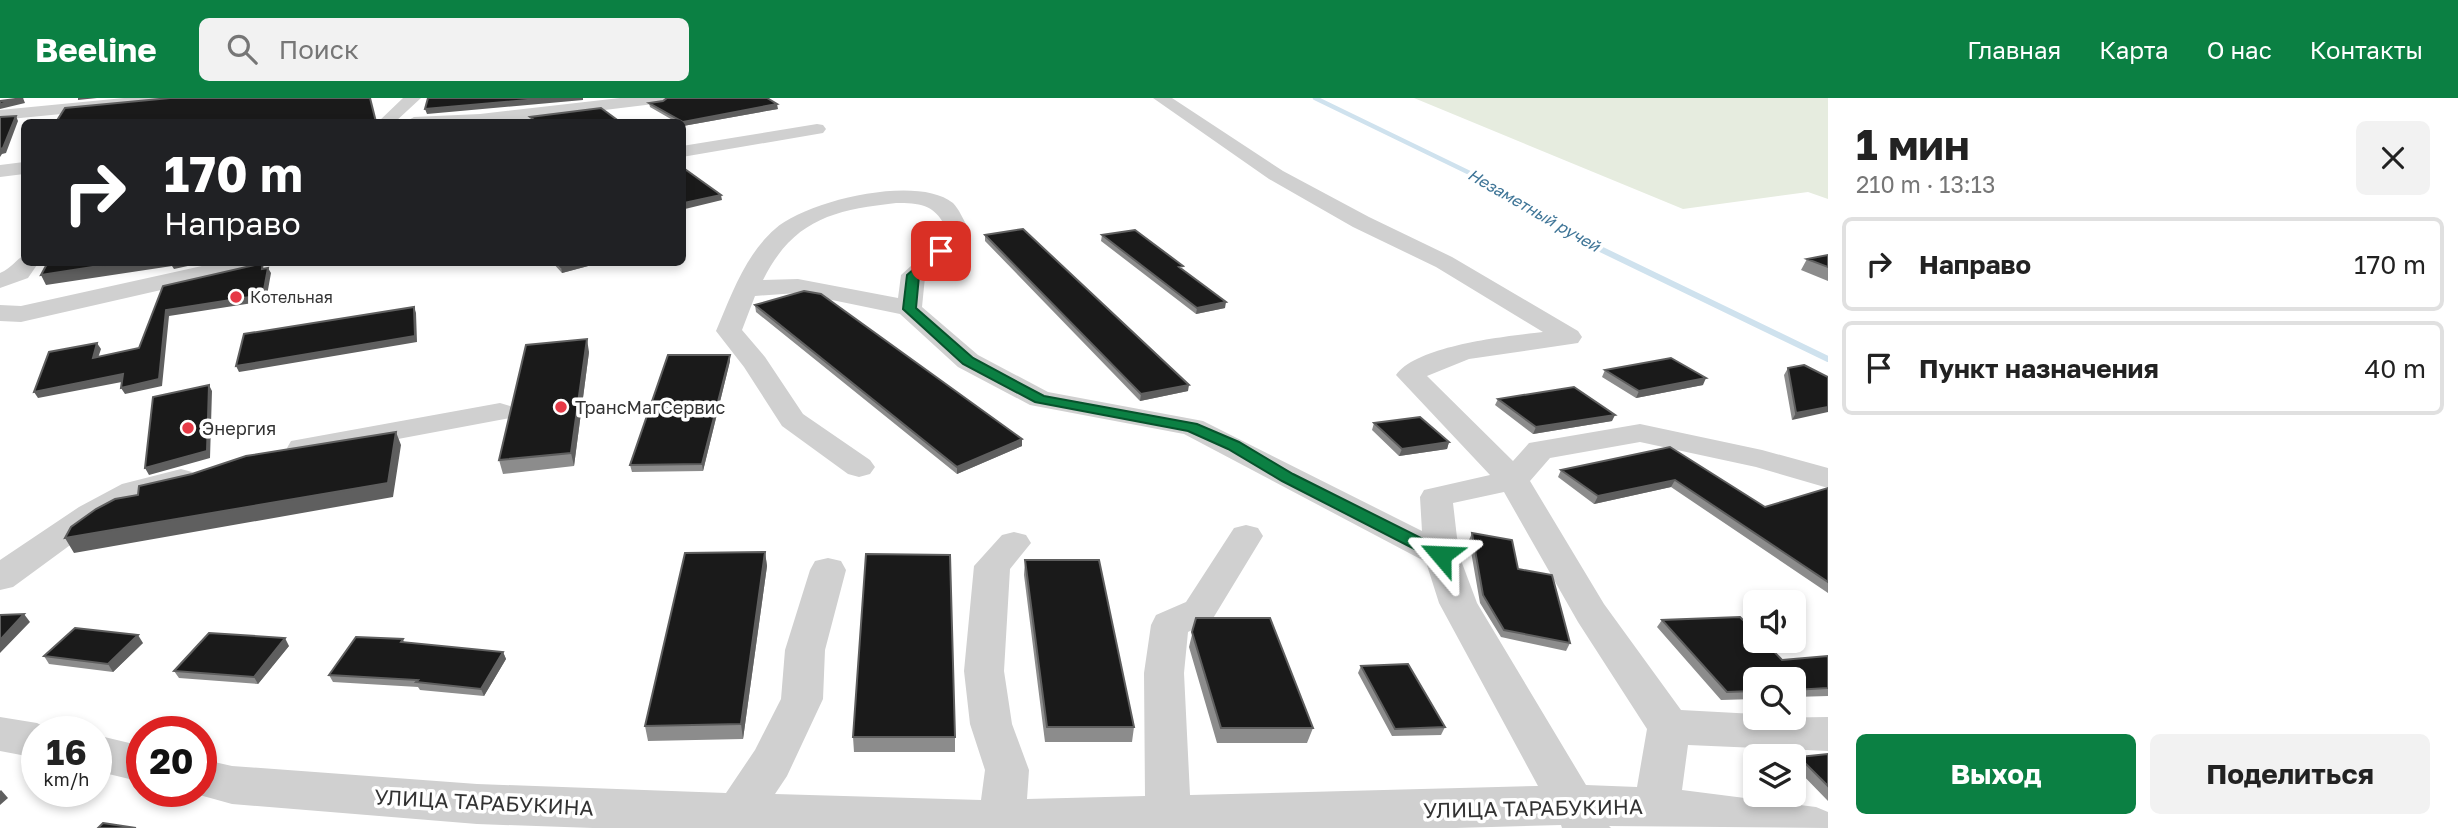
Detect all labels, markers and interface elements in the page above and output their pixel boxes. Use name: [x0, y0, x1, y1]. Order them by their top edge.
search box: [199, 18, 689, 81]
text: Beeline: [35, 30, 157, 69]
icon: search: [223, 30, 261, 68]
text: Поиск: [279, 34, 359, 65]
text: Главная: [1967, 35, 2061, 64]
text: Карта: [2099, 35, 2169, 64]
text: О нас: [2207, 35, 2272, 64]
text: Контакты: [2310, 35, 2423, 64]
text: 1 мин: [1856, 119, 1970, 169]
button: close: [2356, 121, 2430, 195]
text: 170 m: [164, 144, 303, 203]
icon: right: [49, 147, 140, 238]
water label: Незаметный ручей: [1464, 164, 1605, 257]
text: 210 m · 13:13: [1856, 170, 1995, 198]
text: Направо: [164, 204, 301, 242]
pin: [911, 221, 971, 281]
icon: arrive: [922, 232, 960, 270]
icon: right: [1860, 245, 1898, 283]
text: Направо: [1919, 249, 2031, 280]
text: 170 m: [2354, 249, 2426, 280]
place label: Котельная: [250, 287, 333, 307]
marker: Котельная: [228, 289, 244, 305]
icon: arrive: [1860, 349, 1898, 387]
text: Пункт назначения: [1919, 353, 2159, 384]
text: 40 m: [2365, 353, 2426, 384]
place label: ТрансМагСервис: [575, 396, 725, 418]
marker: ТрансМагСервис: [553, 399, 569, 415]
place label: Энергия: [202, 417, 276, 439]
marker: Энергия: [180, 420, 196, 436]
position arrow: [1404, 518, 1478, 592]
map controls: [1743, 590, 1806, 807]
button: sound: [1743, 590, 1806, 653]
button: search: [1743, 667, 1806, 730]
speed limit sign: 20: [126, 716, 217, 807]
text: 16: [46, 731, 87, 773]
button: Выход: [1856, 734, 2136, 814]
button: Поделиться: [2150, 734, 2430, 814]
button: layers: [1743, 744, 1806, 807]
text: km/h: [44, 768, 89, 790]
street label: УЛИЦА ТАРАБУКИНА: [374, 783, 594, 821]
street label: УЛИЦА ТАРАБУКИНА: [1423, 793, 1643, 823]

